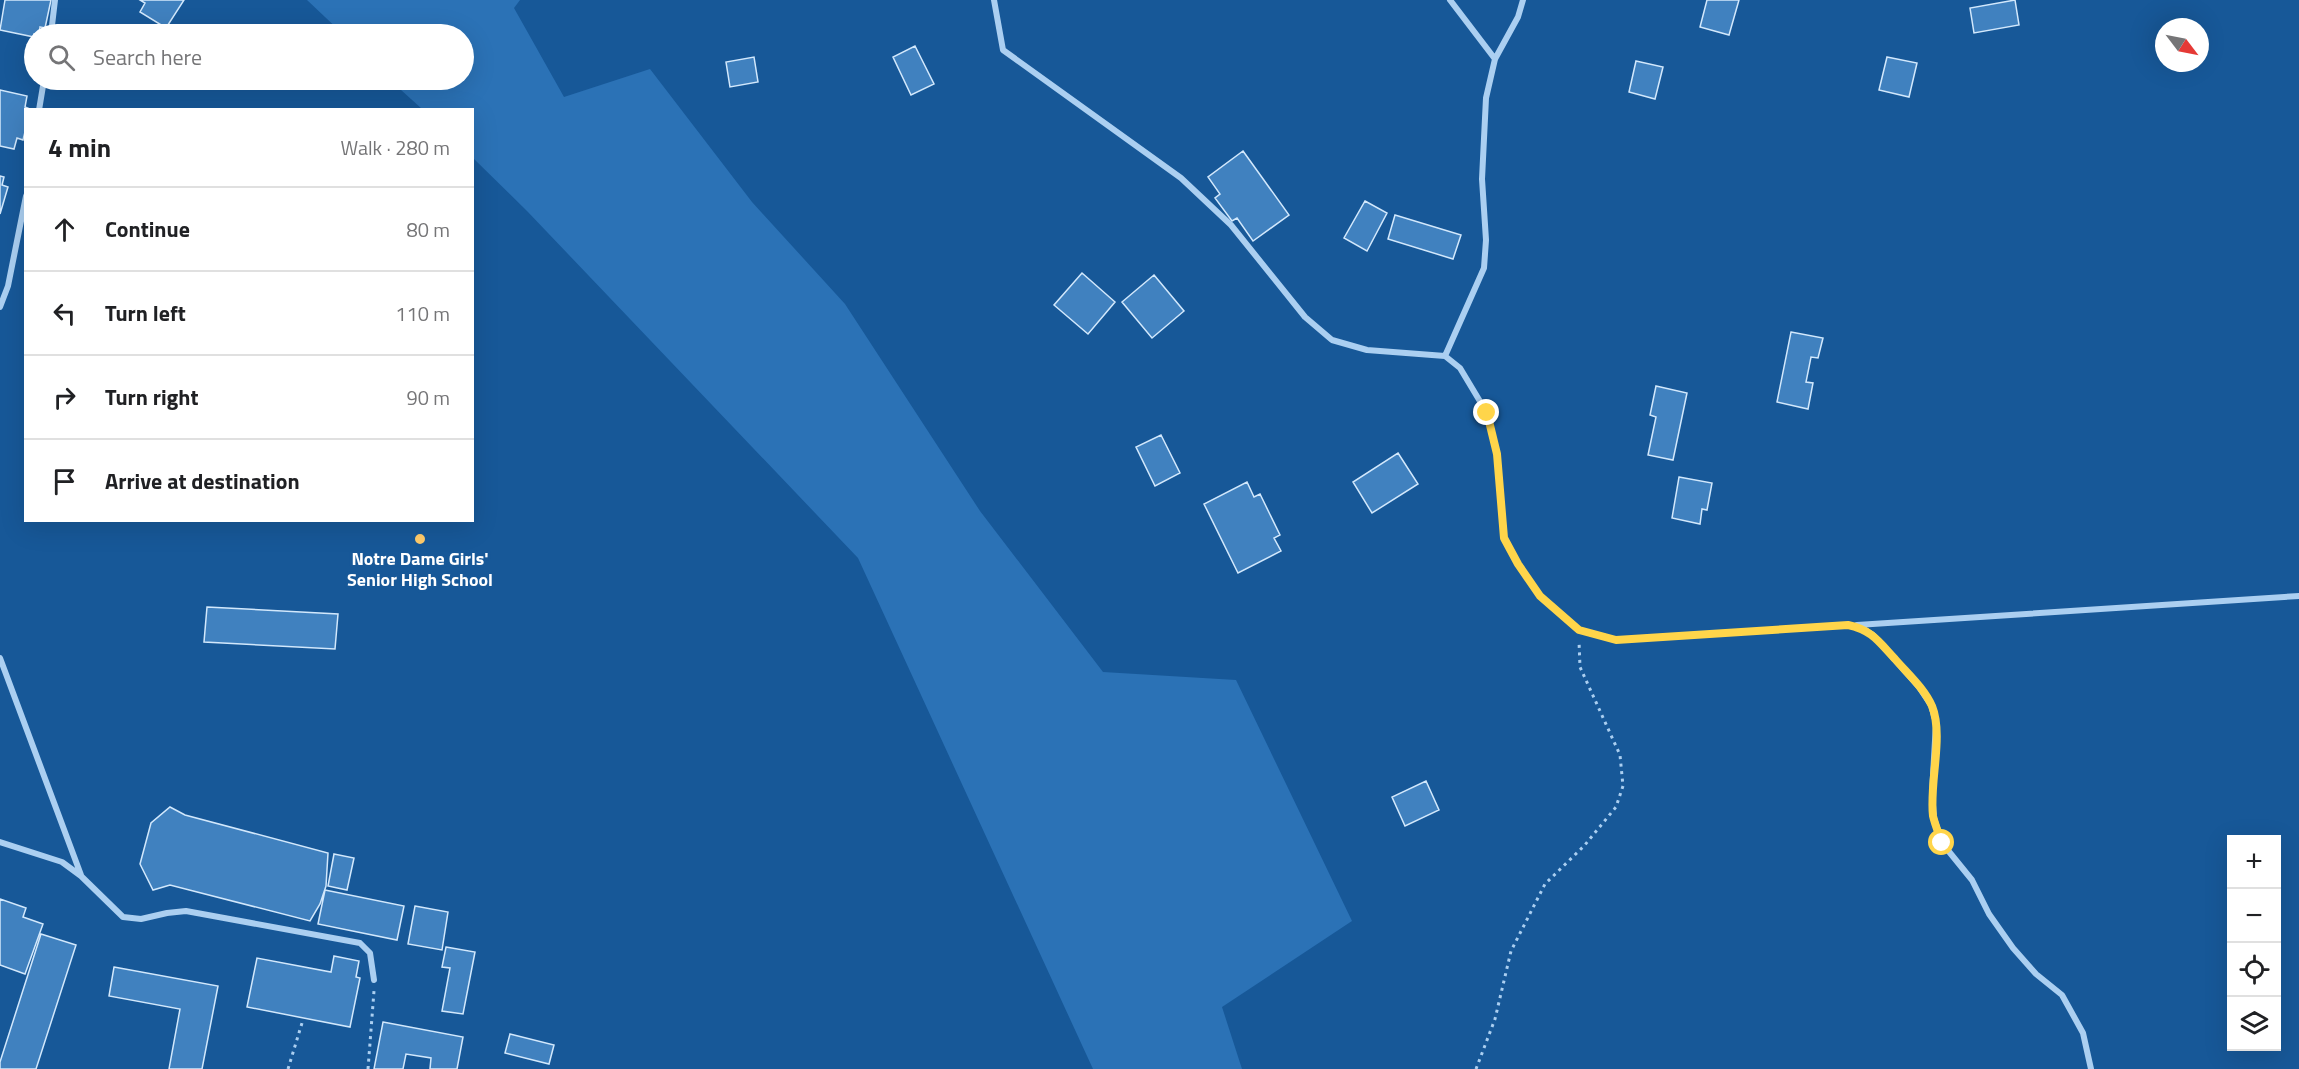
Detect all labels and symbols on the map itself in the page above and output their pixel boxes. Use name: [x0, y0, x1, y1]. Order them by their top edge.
north arrow: [2155, 18, 2209, 72]
route end: [1473, 399, 1499, 425]
marker: Notre Dame Girls' Senior High School: [413, 532, 427, 546]
place label: Notre Dame Girls' Senior High School: [347, 545, 493, 593]
route start: [1928, 829, 1954, 855]

